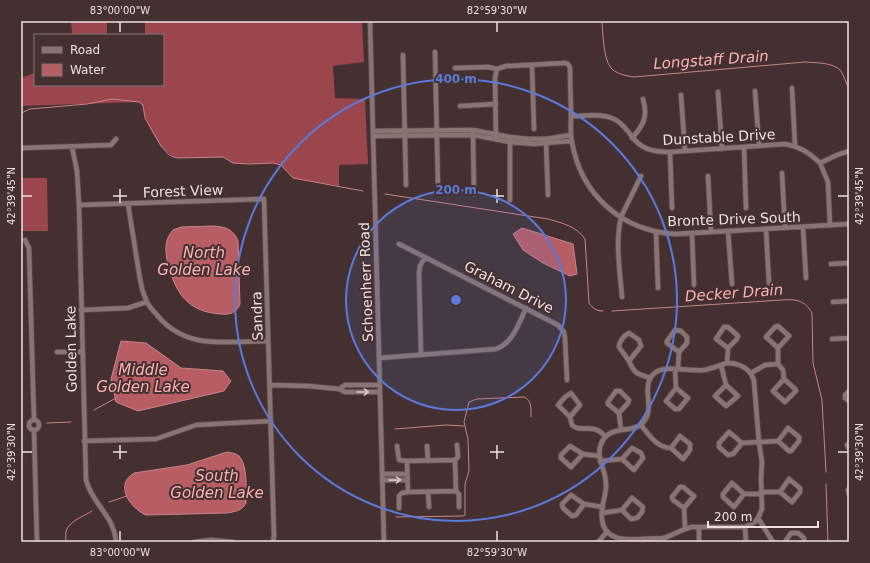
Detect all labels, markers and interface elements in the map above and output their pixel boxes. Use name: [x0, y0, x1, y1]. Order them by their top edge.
text: 83°00'00"W: [90, 5, 150, 16]
text: 82°59'30"W: [467, 5, 527, 16]
legend: [34, 34, 164, 86]
text: Road: [70, 43, 100, 57]
water label: Longstaff Drain: [653, 47, 769, 73]
text: Water: [70, 63, 106, 77]
text: 400 m: [435, 72, 477, 86]
street label: Dunstable Drive: [662, 126, 776, 148]
text: 42°39'45"N: [6, 167, 17, 225]
text: 42°39'45"N: [854, 167, 865, 225]
street label: Forest View: [142, 182, 224, 200]
text: 200 m: [435, 183, 477, 197]
street label: Bronte Drive South: [667, 209, 801, 229]
street label: Schoenherr Road: [356, 222, 376, 342]
water label: North Golden Lake: [157, 244, 251, 279]
street label: Graham Drive: [462, 258, 556, 316]
water label: Decker Drain: [684, 281, 784, 305]
street label: Sandra: [248, 291, 266, 341]
centre of rings: [449, 293, 463, 307]
street label: Golden Lake: [62, 305, 80, 393]
water label: Middle Golden Lake: [96, 361, 190, 396]
one-way arrow: [356, 388, 369, 396]
text: 42°39'30"N: [6, 423, 17, 481]
text: 42°39'30"N: [854, 423, 865, 481]
water label: South Golden Lake: [170, 467, 264, 502]
one-way arrow: [388, 476, 401, 484]
scale bar: [708, 503, 818, 529]
text: 200 m: [714, 510, 752, 524]
text: 83°00'00"W: [90, 547, 150, 558]
text: 82°59'30"W: [467, 547, 527, 558]

